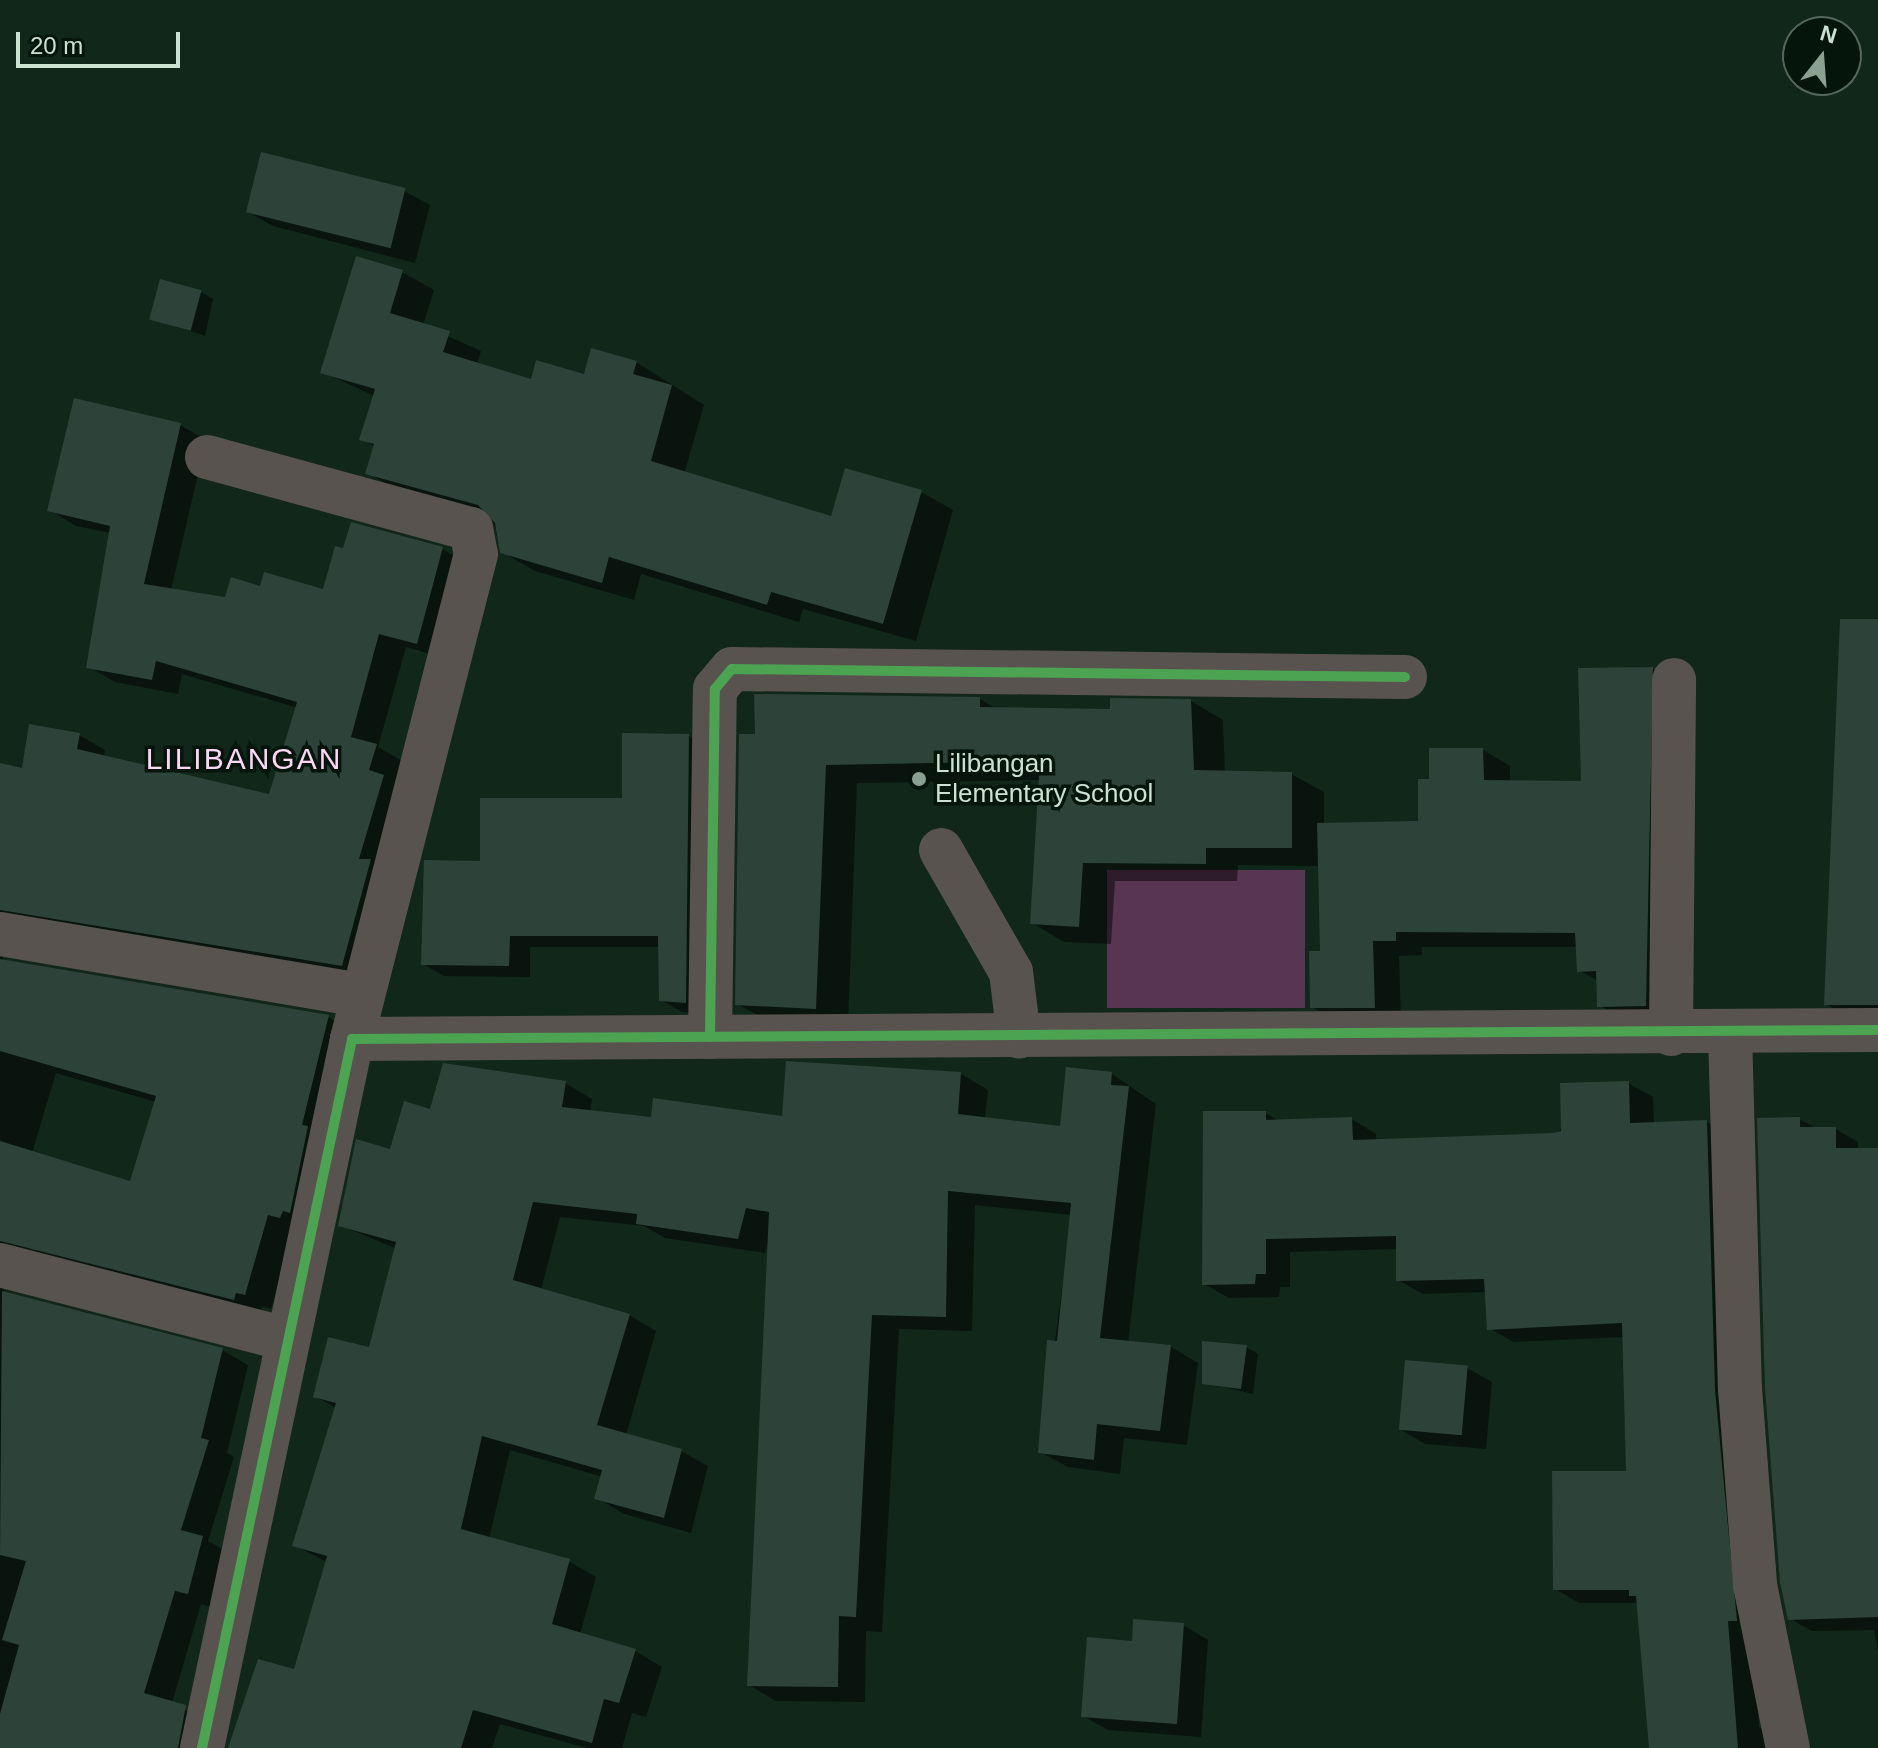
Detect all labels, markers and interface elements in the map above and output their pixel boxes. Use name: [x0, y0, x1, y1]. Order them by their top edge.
scale bar: [20, 16, 184, 66]
north arrow: [1782, 16, 1862, 96]
text: N: [1817, 20, 1840, 49]
text: 20 m: [30, 32, 83, 59]
district label: LILIBANGAN: [146, 741, 342, 777]
place label: Lilibangan Elementary School: [935, 748, 1153, 810]
marker: Lilibangan Elementary School: [910, 770, 928, 788]

